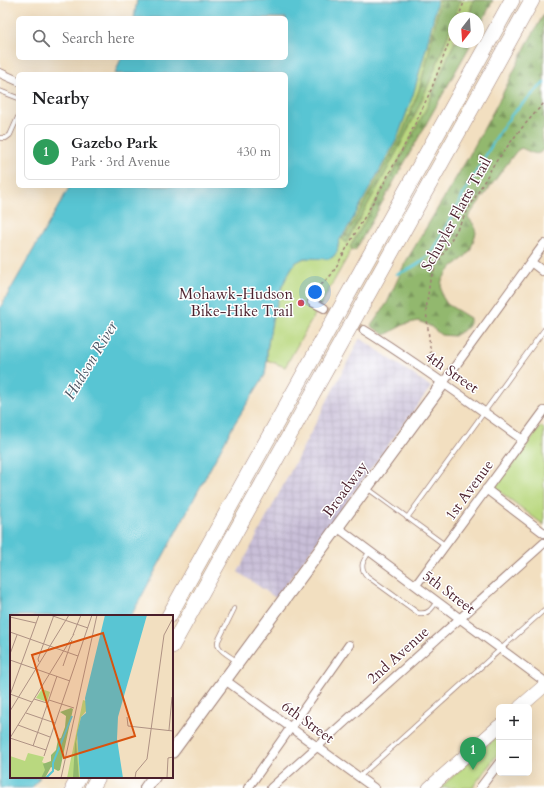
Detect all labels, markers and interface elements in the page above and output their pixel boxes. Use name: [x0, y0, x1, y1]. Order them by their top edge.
north arrow: [448, 12, 484, 48]
search box: [16, 16, 288, 60]
icon: search: [30, 27, 52, 49]
text: Search here: [62, 28, 135, 48]
text: Nearby: [32, 87, 89, 110]
text: Gazebo Park: [71, 133, 158, 153]
text: 1: [43, 143, 49, 161]
text: 430 m: [237, 143, 271, 161]
text: Park · 3rd Avenue: [71, 153, 170, 171]
street label: Schuyler Flatts Trail: [416, 153, 496, 274]
your location: [305, 282, 325, 302]
place label: Mohawk-Hudson Bike-Hike Trail: [179, 284, 293, 321]
marker: Mohawk-Hudson Bike-Hike Trail: [296, 298, 306, 308]
water label: Hudson River: [59, 317, 123, 404]
street label: 4th Street: [421, 346, 483, 398]
street label: 1st Avenue: [440, 456, 498, 524]
street label: Broadway: [318, 457, 372, 521]
street label: 5th Street: [419, 566, 479, 618]
inset map: [10, 615, 173, 778]
street label: 2nd Avenue: [363, 622, 433, 688]
street label: 6th Street: [278, 696, 339, 748]
map controls: [496, 704, 532, 776]
button: +: [496, 704, 532, 740]
pin: 1: [460, 737, 486, 770]
button: −: [496, 740, 532, 776]

